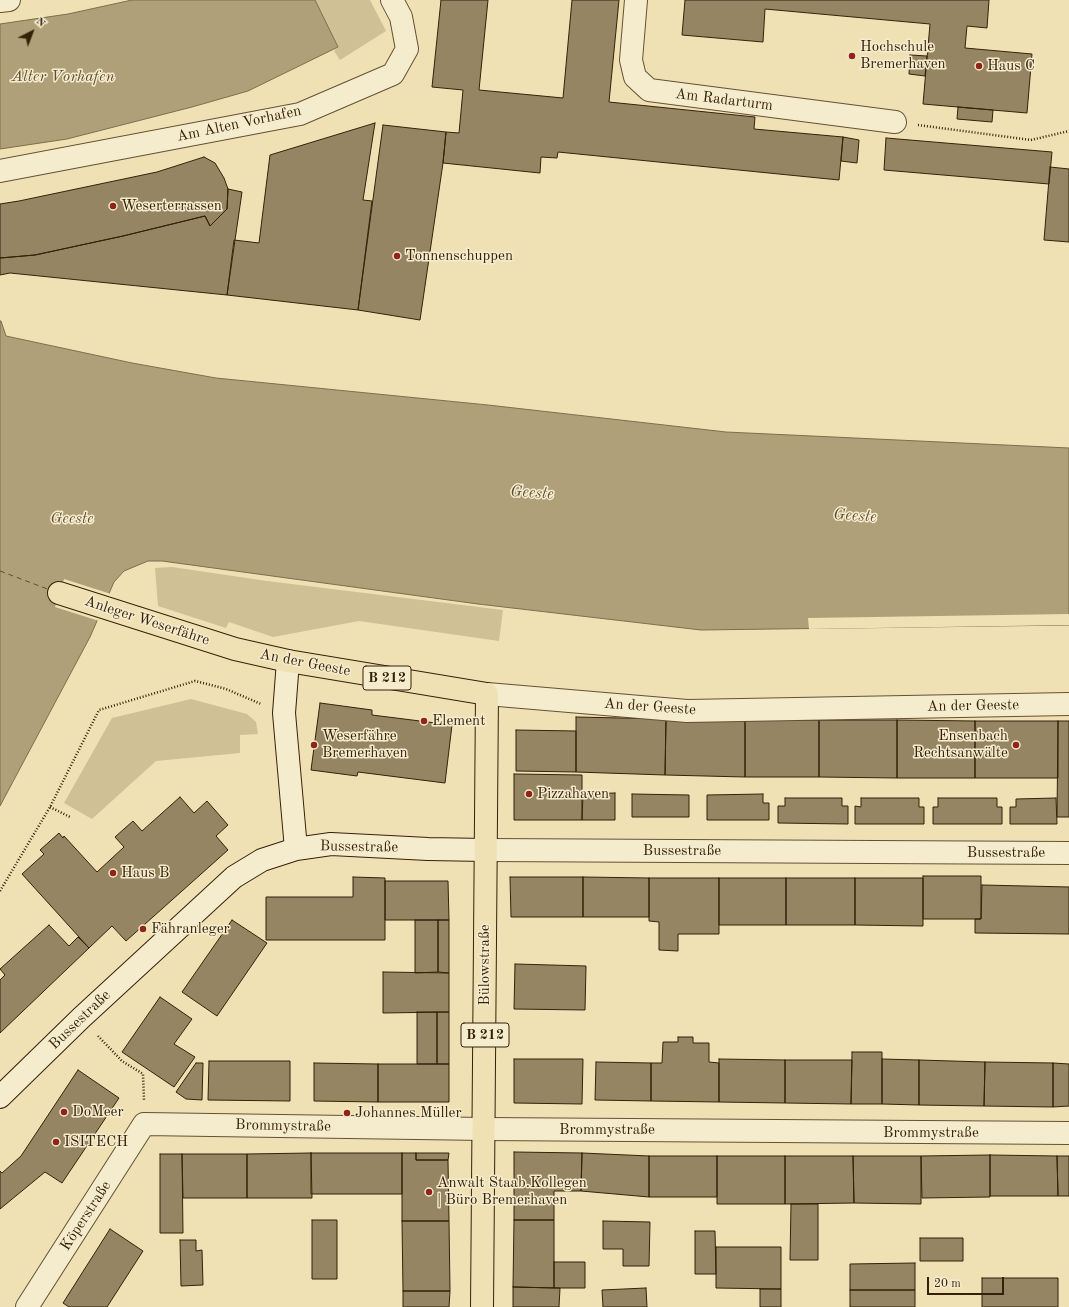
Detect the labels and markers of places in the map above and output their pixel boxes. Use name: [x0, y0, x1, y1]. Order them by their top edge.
place label: Hochschule Bremerhaven: [860, 38, 946, 73]
marker: Hochschule Bremerhaven: [847, 51, 857, 61]
place label: Haus C: [987, 57, 1035, 75]
marker: Haus C: [974, 61, 984, 71]
place label: Weserterrassen: [121, 197, 222, 215]
marker: Weserterrassen: [108, 201, 118, 211]
place label: Tonnenschuppen: [405, 247, 513, 265]
marker: Tonnenschuppen: [392, 251, 402, 261]
place label: Element: [432, 712, 485, 730]
marker: Element: [419, 716, 429, 726]
place label: Weserfähre Bremerhaven: [322, 727, 408, 762]
place label: Ensenbach Rechtsanwälte: [913, 727, 1008, 762]
marker: Weserfähre Bremerhaven: [309, 740, 319, 750]
marker: Ensenbach Rechtsanwälte: [1011, 740, 1021, 750]
place label: Pizzahaven: [537, 785, 609, 803]
marker: Pizzahaven: [524, 789, 534, 799]
place label: Haus B: [121, 864, 169, 882]
marker: Haus B: [108, 868, 118, 878]
place label: Fähranleger: [151, 920, 230, 938]
marker: Fähranleger: [138, 924, 148, 934]
place label: DoMeer: [72, 1103, 124, 1121]
place label: Johannes Müller: [355, 1104, 462, 1122]
marker: DoMeer: [59, 1107, 69, 1117]
marker: Johannes Müller: [342, 1108, 352, 1118]
place label: ISITECH: [64, 1133, 128, 1151]
marker: ISITECH: [51, 1137, 61, 1147]
place label: Anwalt Staab.Kollegen | Büro Bremerhaven: [437, 1174, 587, 1209]
marker: Anwalt Staab.Kollegen | Büro Bremerhaven: [424, 1187, 434, 1197]

